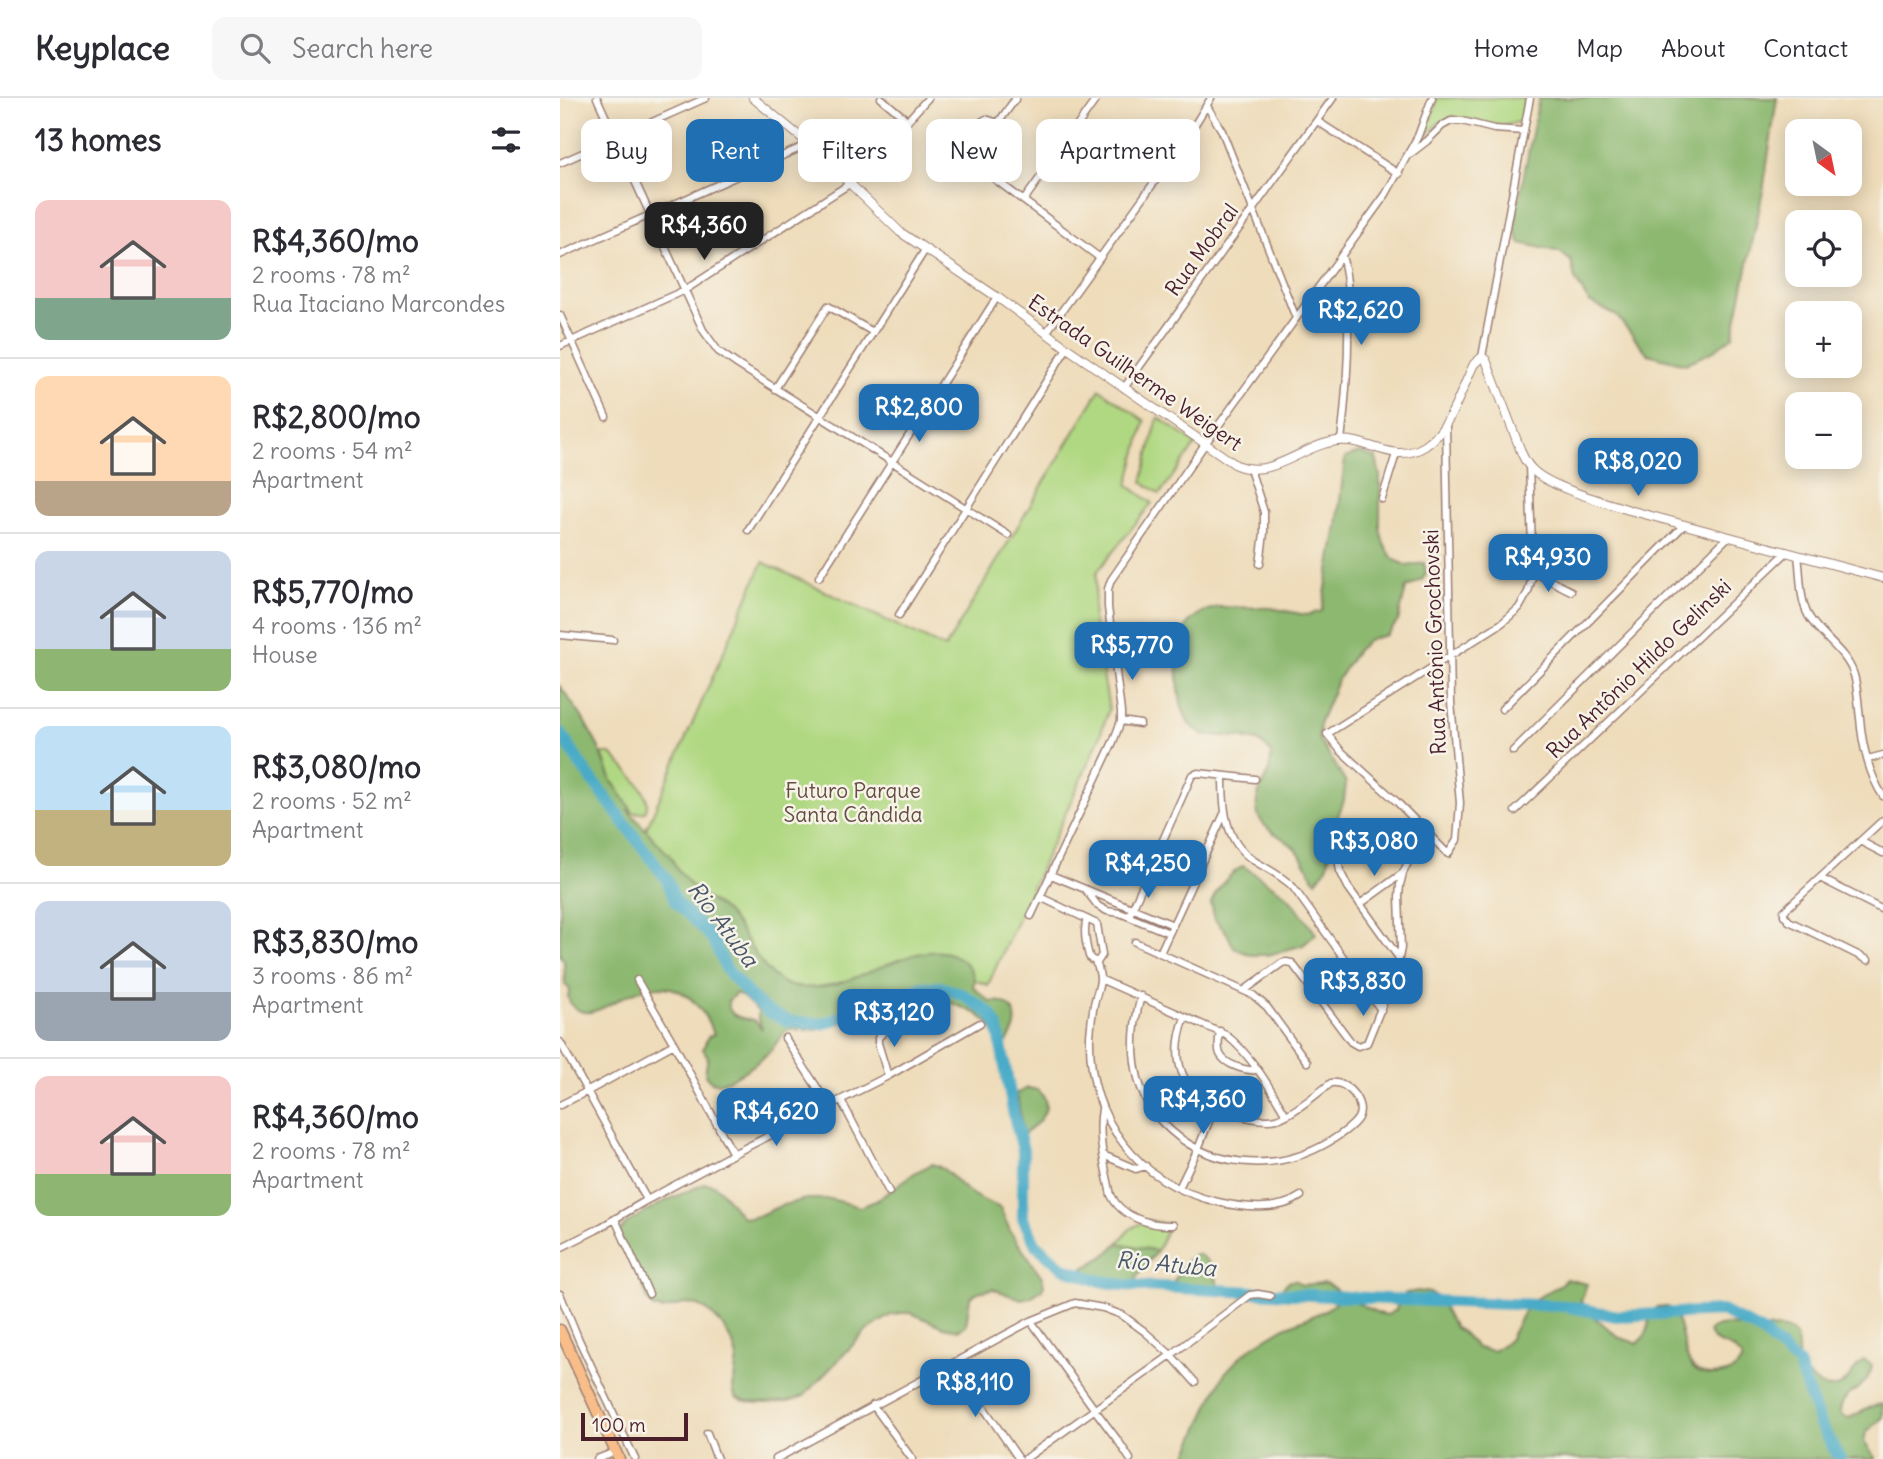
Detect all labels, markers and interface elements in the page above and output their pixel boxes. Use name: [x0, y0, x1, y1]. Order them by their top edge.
search box: [212, 17, 702, 80]
text: Keyplace: [35, 27, 170, 69]
icon: search: [236, 29, 274, 67]
text: Search here: [292, 32, 433, 65]
text: Home: [1474, 33, 1538, 63]
text: Map: [1576, 33, 1623, 63]
text: About: [1661, 33, 1725, 63]
text: Contact: [1763, 33, 1848, 63]
chip: Buy: [581, 119, 672, 182]
chip: Rent: [686, 119, 784, 182]
chip: Filters: [798, 119, 912, 182]
chip: New: [926, 119, 1022, 182]
chip: Apartment: [1036, 119, 1200, 182]
north arrow: [1785, 119, 1862, 196]
map controls: [1785, 119, 1862, 469]
text: 13 homes: [35, 121, 161, 159]
icon: filters: [487, 121, 525, 159]
street label: Rua Mobral: [1159, 198, 1244, 301]
pin: R$4,360: [639, 202, 769, 262]
text: R$4,360: [661, 210, 747, 239]
button: locate: [1785, 210, 1862, 287]
text: R$4,360/mo: [252, 222, 419, 260]
icon: home: [91, 228, 175, 312]
text: 2 rooms · 78 m²: [252, 260, 411, 289]
street label: Estrada Guilherme Weigert: [1023, 288, 1248, 457]
pin: R$2,620: [1296, 288, 1426, 347]
text: Rua Itaciano Marcondes: [252, 289, 505, 318]
text: R$2,620: [1318, 295, 1404, 324]
button: +: [1785, 301, 1862, 378]
pin: R$2,800: [854, 384, 984, 444]
text: R$2,800: [875, 392, 963, 421]
button: −: [1785, 392, 1862, 469]
text: R$2,800/mo: [252, 398, 421, 436]
icon: home: [91, 404, 175, 488]
text: 2 rooms · 54 m²: [252, 436, 413, 465]
pin: R$8,020: [1573, 438, 1703, 498]
text: R$8,020: [1594, 446, 1682, 475]
text: Apartment: [252, 465, 364, 494]
street label: Rua Antônio Grochovski: [1417, 529, 1452, 755]
pin: R$4,930: [1483, 534, 1613, 594]
text: R$4,930: [1505, 542, 1591, 571]
text: R$5,770/mo: [252, 573, 414, 611]
street label: Rua Antônio Hildo Gelinski: [1540, 573, 1737, 764]
icon: home: [91, 579, 175, 663]
text: 4 rooms · 136 m²: [252, 611, 422, 640]
pin: R$5,770: [1067, 622, 1197, 682]
text: R$5,770: [1090, 630, 1174, 659]
text: House: [252, 640, 318, 669]
text: R$3,080/mo: [252, 748, 421, 786]
icon: home: [91, 754, 175, 838]
park label: Futuro Parque Santa Cândida: [784, 777, 922, 828]
text: 2 rooms · 52 m²: [252, 786, 412, 815]
text: Apartment: [252, 815, 364, 844]
pin: R$3,080: [1309, 818, 1439, 878]
text: R$3,080: [1330, 826, 1418, 855]
pin: R$4,250: [1083, 840, 1213, 900]
text: R$4,250: [1105, 848, 1191, 877]
water label: Rio Atuba: [682, 875, 766, 974]
text: R$3,830/mo: [252, 923, 418, 961]
icon: home: [91, 929, 175, 1013]
pin: R$3,830: [1298, 958, 1428, 1018]
text: 3 rooms · 86 m²: [252, 961, 413, 990]
text: R$3,830: [1320, 966, 1406, 995]
text: Apartment: [252, 990, 364, 1019]
pin: R$3,120: [829, 990, 959, 1049]
text: R$3,120: [853, 997, 935, 1026]
pin: R$4,360: [1138, 1076, 1268, 1136]
text: R$4,360: [1160, 1084, 1246, 1113]
pin: R$4,620: [711, 1088, 841, 1148]
text: R$4,620: [733, 1096, 819, 1125]
text: R$4,360/mo: [252, 1098, 419, 1136]
icon: home: [91, 1104, 175, 1188]
text: 2 rooms · 78 m²: [252, 1136, 411, 1165]
text: Apartment: [252, 1165, 364, 1194]
water label: Rio Atuba: [1115, 1245, 1219, 1282]
pin: R$8,110: [910, 1360, 1040, 1419]
text: R$8,110: [936, 1367, 1014, 1396]
scale bar: [581, 1410, 688, 1442]
text: 100 m: [592, 1413, 646, 1437]

